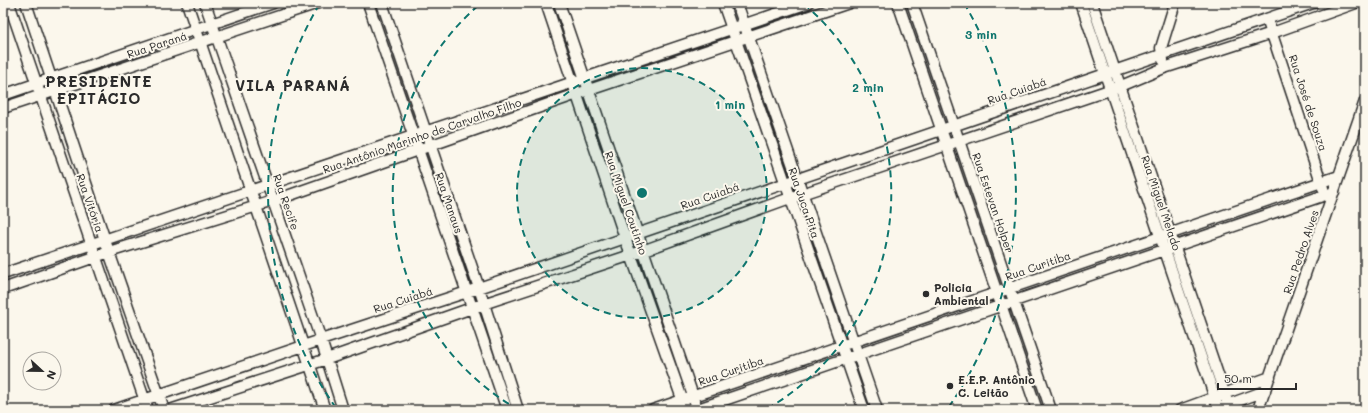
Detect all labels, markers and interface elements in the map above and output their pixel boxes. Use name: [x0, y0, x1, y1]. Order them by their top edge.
text: 3 min: [965, 26, 997, 42]
street label: Rua Paraná: [125, 28, 189, 61]
street label: Rua José de Souza: [1286, 53, 1331, 153]
district label: PRESIDENTE EPITÁCIO: [45, 71, 153, 108]
street label: Rua Cuiabá: [985, 73, 1048, 108]
district label: VILA PARANÁ: [235, 75, 351, 95]
text: 2 min: [852, 79, 884, 95]
street label: Rua Antônio Marinho de Carvalho Filho: [321, 94, 524, 177]
text: 1 min: [715, 96, 745, 112]
street label: Rua Miguel Coutinho: [602, 149, 651, 257]
street label: Rua Estevan Holper: [969, 151, 1018, 255]
street label: Rua Miguel Melado: [1138, 153, 1185, 253]
street label: Rua Juca Pita: [785, 165, 824, 240]
street label: Rua Manaus: [432, 170, 467, 235]
street label: Rua Vitória: [73, 172, 108, 234]
street label: Rua Recife: [270, 172, 303, 232]
street label: Rua Cuiabá: [678, 178, 741, 213]
centre of rings: [635, 186, 649, 200]
street label: Rua Pedro Alves: [1279, 208, 1322, 296]
street label: Rua Curitiba: [1003, 247, 1073, 284]
place label: Policia Ambiental: [934, 280, 989, 308]
street label: Rua Cuiabá: [371, 283, 434, 316]
marker: Policia Ambiental: [921, 289, 931, 299]
north arrow: [22, 351, 62, 391]
street label: Rua Curitiba: [696, 352, 766, 389]
scale bar: [1218, 365, 1296, 391]
text: N: [43, 368, 60, 382]
text: 50 m: [1224, 370, 1252, 386]
place label: E.E.P. Antônio C. Leitão: [958, 372, 1035, 400]
marker: E.E.P. Antônio C. Leitão: [945, 381, 955, 391]

